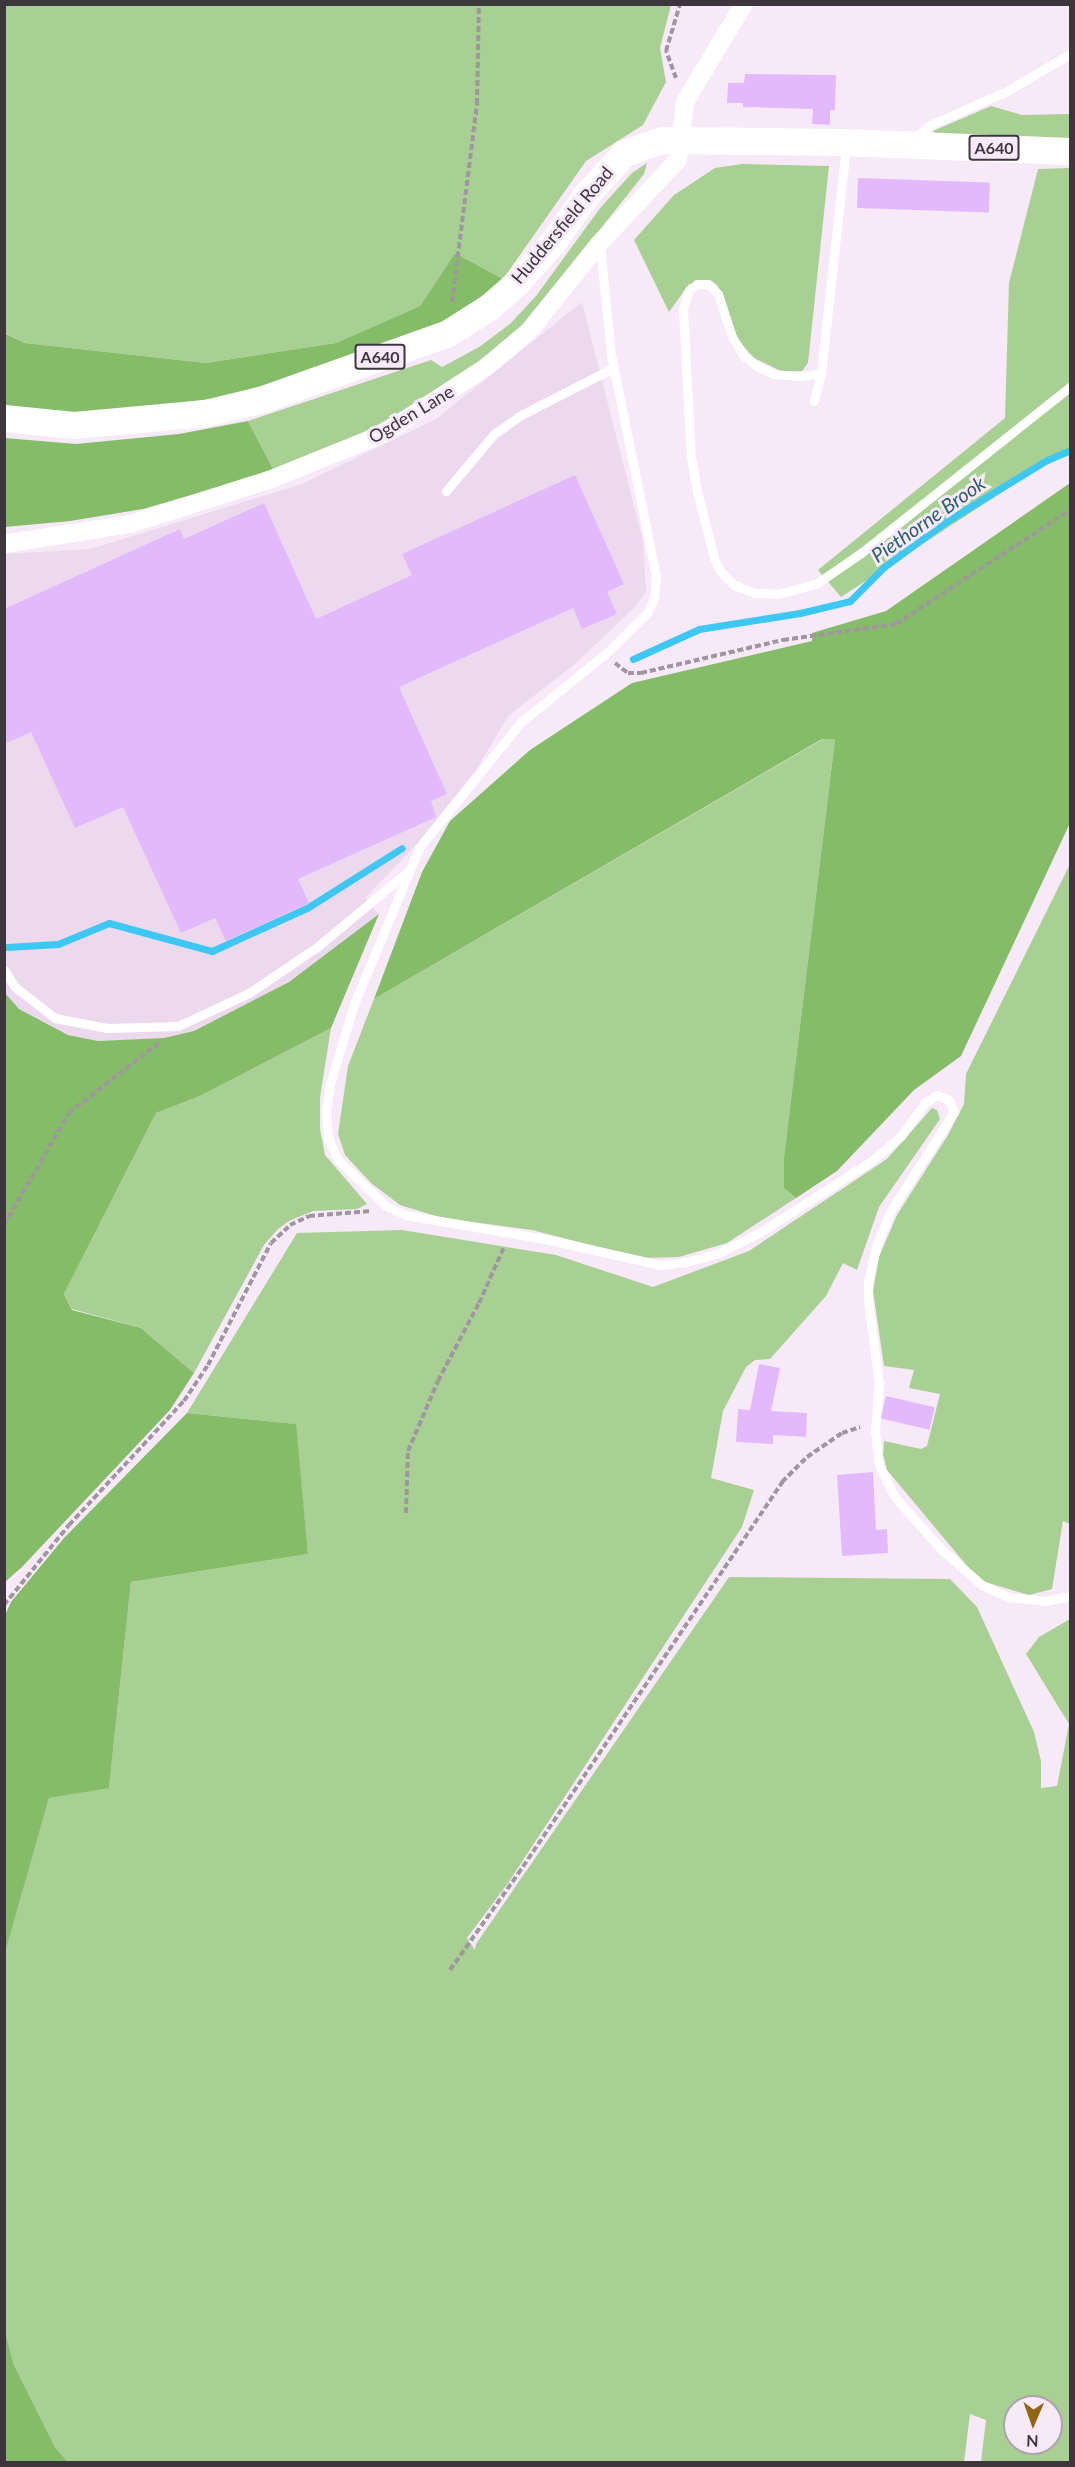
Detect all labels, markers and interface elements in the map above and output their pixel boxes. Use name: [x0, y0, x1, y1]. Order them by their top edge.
road number: A640: [968, 135, 1020, 161]
street label: Huddersfield Road: [507, 162, 617, 288]
road number: A640: [354, 344, 406, 370]
street label: Ogden Lane: [365, 380, 457, 448]
water label: Piethorne Brook: [866, 471, 990, 567]
north arrow: [1003, 2395, 1063, 2455]
text: N: [1026, 2432, 1039, 2451]

